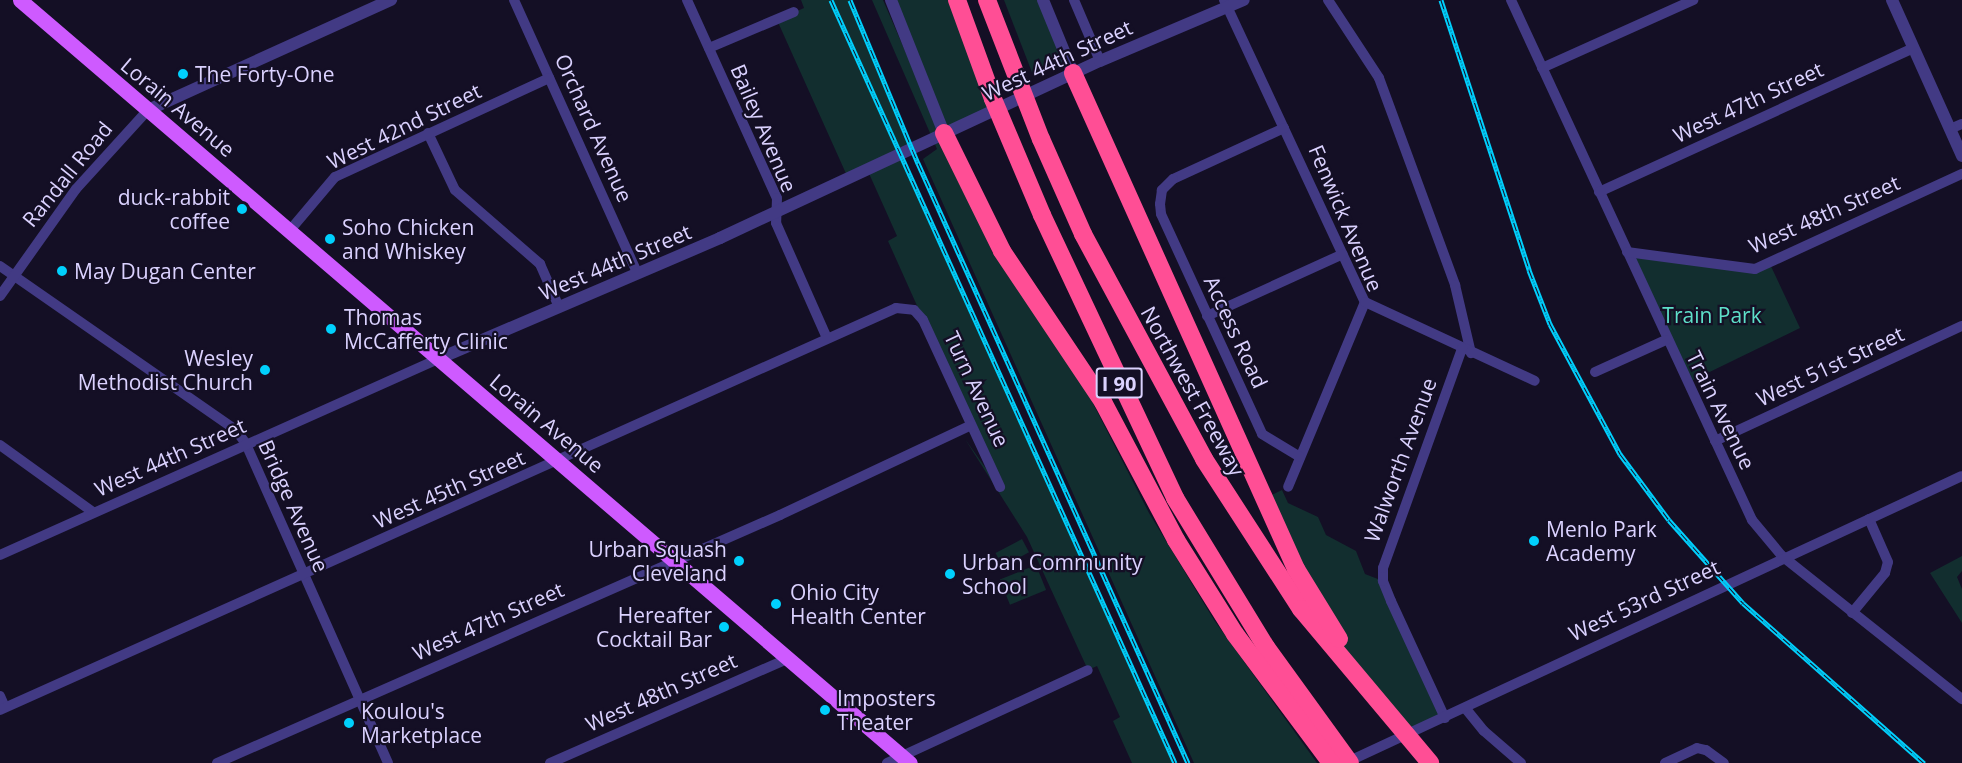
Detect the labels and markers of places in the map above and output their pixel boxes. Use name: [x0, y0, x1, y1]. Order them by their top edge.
place label: The Forty-One: [195, 61, 335, 87]
marker: The Forty-One: [176, 67, 190, 81]
place label: duck-rabbit coffee: [118, 184, 230, 234]
marker: duck-rabbit coffee: [235, 202, 249, 216]
place label: Soho Chicken and Whiskey: [342, 214, 474, 264]
marker: Soho Chicken and Whiskey: [323, 232, 337, 246]
place label: May Dugan Center: [74, 258, 256, 284]
marker: May Dugan Center: [55, 264, 69, 278]
place label: Thomas McCafferty Clinic: [344, 304, 508, 354]
marker: Thomas McCafferty Clinic: [322, 320, 340, 338]
place label: Wesley Methodist Church: [78, 345, 253, 395]
marker: Wesley Methodist Church: [258, 363, 272, 377]
place label: Menlo Park Academy: [1546, 516, 1657, 566]
marker: Menlo Park Academy: [1527, 534, 1541, 548]
place label: Urban Squash Cleveland: [588, 536, 727, 586]
place label: Urban Community School: [962, 549, 1143, 599]
marker: Urban Squash Cleveland: [732, 554, 746, 568]
marker: Urban Community School: [943, 567, 957, 581]
place label: Ohio City Health Center: [790, 579, 926, 629]
marker: Ohio City Health Center: [767, 595, 785, 613]
place label: Hereafter Cocktail Bar: [596, 602, 712, 652]
marker: Hereafter Cocktail Bar: [717, 620, 731, 634]
place label: Imposters Theater: [837, 685, 936, 735]
place label: Koulou's Marketplace: [361, 698, 482, 748]
marker: Imposters Theater: [818, 703, 832, 717]
marker: Koulou's Marketplace: [342, 716, 356, 730]

